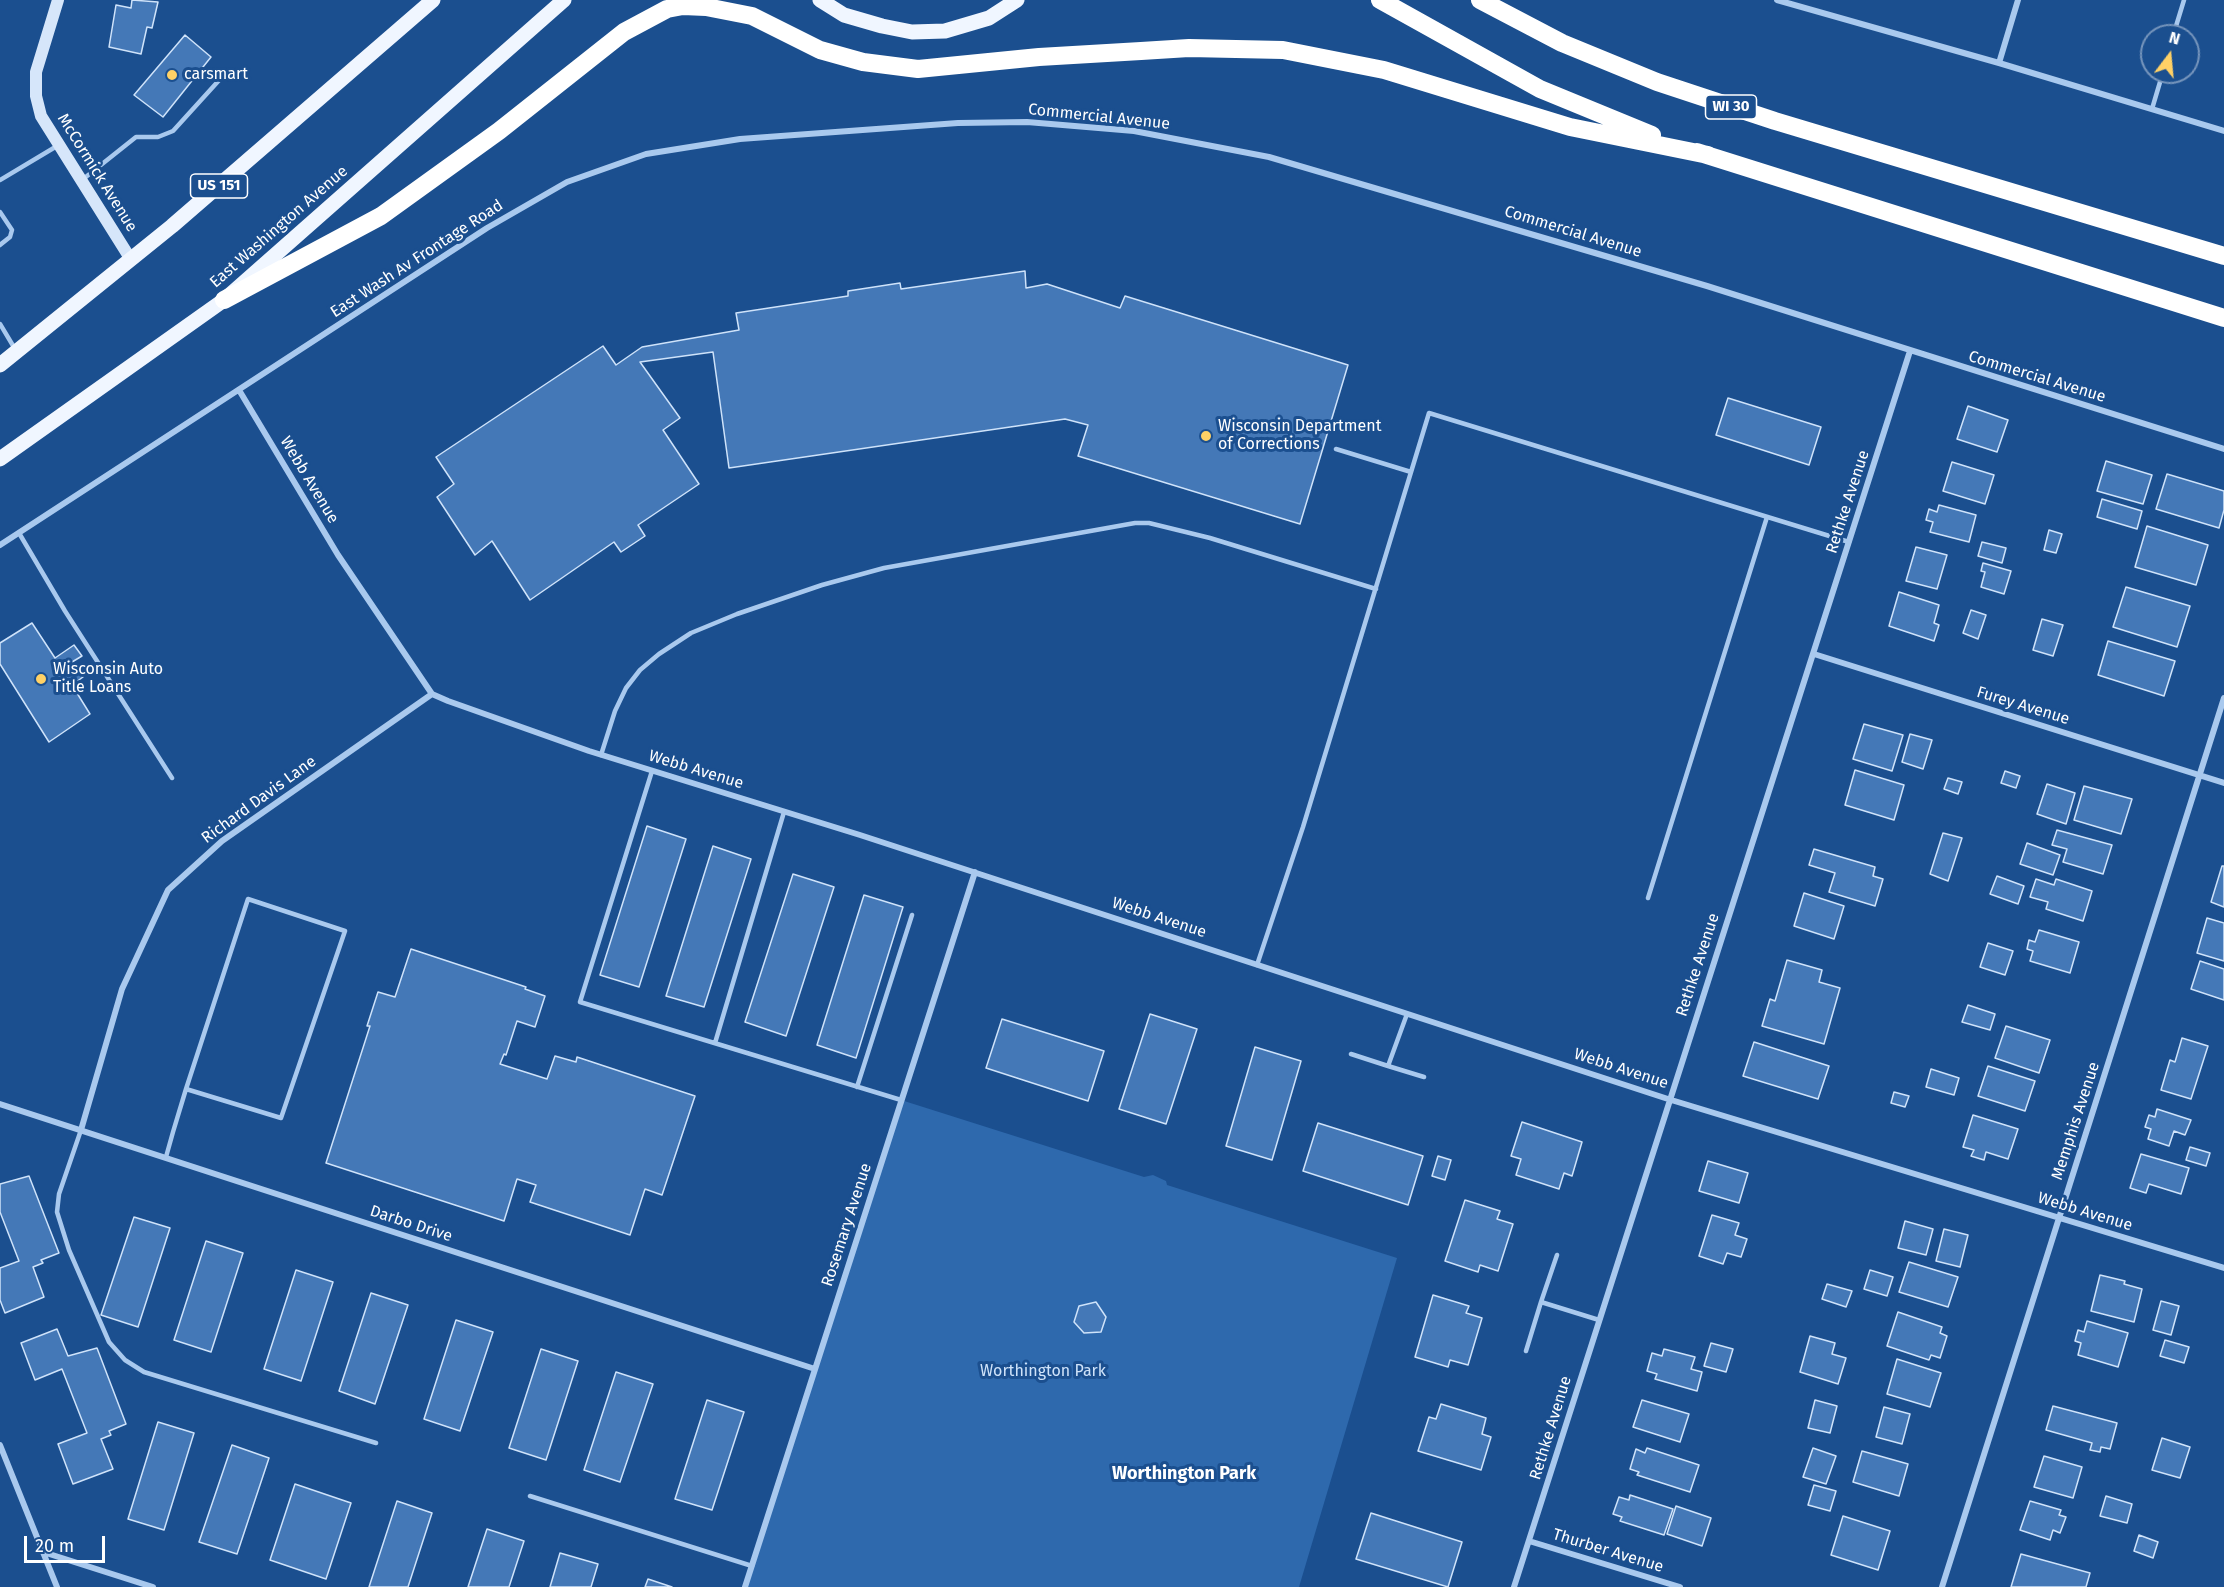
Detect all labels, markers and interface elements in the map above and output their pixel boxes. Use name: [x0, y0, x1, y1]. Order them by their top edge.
north arrow: [2140, 24, 2200, 84]
text: N: [2167, 28, 2182, 49]
place label: carsmart: [184, 65, 248, 85]
marker: carsmart: [165, 68, 179, 82]
road number: WI 30: [1706, 95, 1756, 119]
street label: Commercial Avenue: [1027, 100, 1171, 134]
street label: McCormick Avenue: [53, 110, 141, 236]
street label: East Washington Avenue: [206, 162, 352, 292]
road number: US 151: [190, 174, 248, 198]
street label: East Wash Av Frontage Road: [327, 196, 507, 322]
street label: Commercial Avenue: [1502, 202, 1644, 262]
street label: Commercial Avenue: [1966, 347, 2108, 407]
place label: Wisconsin Department of Corrections: [1218, 417, 1381, 455]
marker: Wisconsin Department of Corrections: [1199, 429, 1213, 443]
street label: Webb Avenue: [276, 433, 342, 527]
street label: Rethke Avenue: [1822, 448, 1874, 556]
place label: Wisconsin Auto Title Loans: [53, 660, 163, 698]
marker: Wisconsin Auto Title Loans: [34, 672, 48, 686]
street label: Furey Avenue: [1974, 683, 2072, 729]
street label: Webb Avenue: [646, 746, 746, 794]
street label: Richard Davis Lane: [198, 752, 320, 848]
street label: Webb Avenue: [1109, 894, 1209, 942]
street label: Rethke Avenue: [1672, 911, 1724, 1019]
street label: Webb Avenue: [1571, 1045, 1671, 1093]
street label: Memphis Avenue: [2048, 1060, 2104, 1182]
street label: Rosemary Avenue: [818, 1161, 876, 1289]
street label: Webb Avenue: [2035, 1188, 2135, 1236]
street label: Darbo Drive: [367, 1202, 455, 1246]
park label: Worthington Park: [980, 1362, 1106, 1382]
street label: Rethke Avenue: [1526, 1374, 1576, 1482]
district label: Worthington Park: [1112, 1463, 1256, 1485]
scale bar: [27, 1524, 108, 1562]
street label: Thurber Avenue: [1550, 1525, 1666, 1577]
text: 20 m: [35, 1535, 74, 1557]

